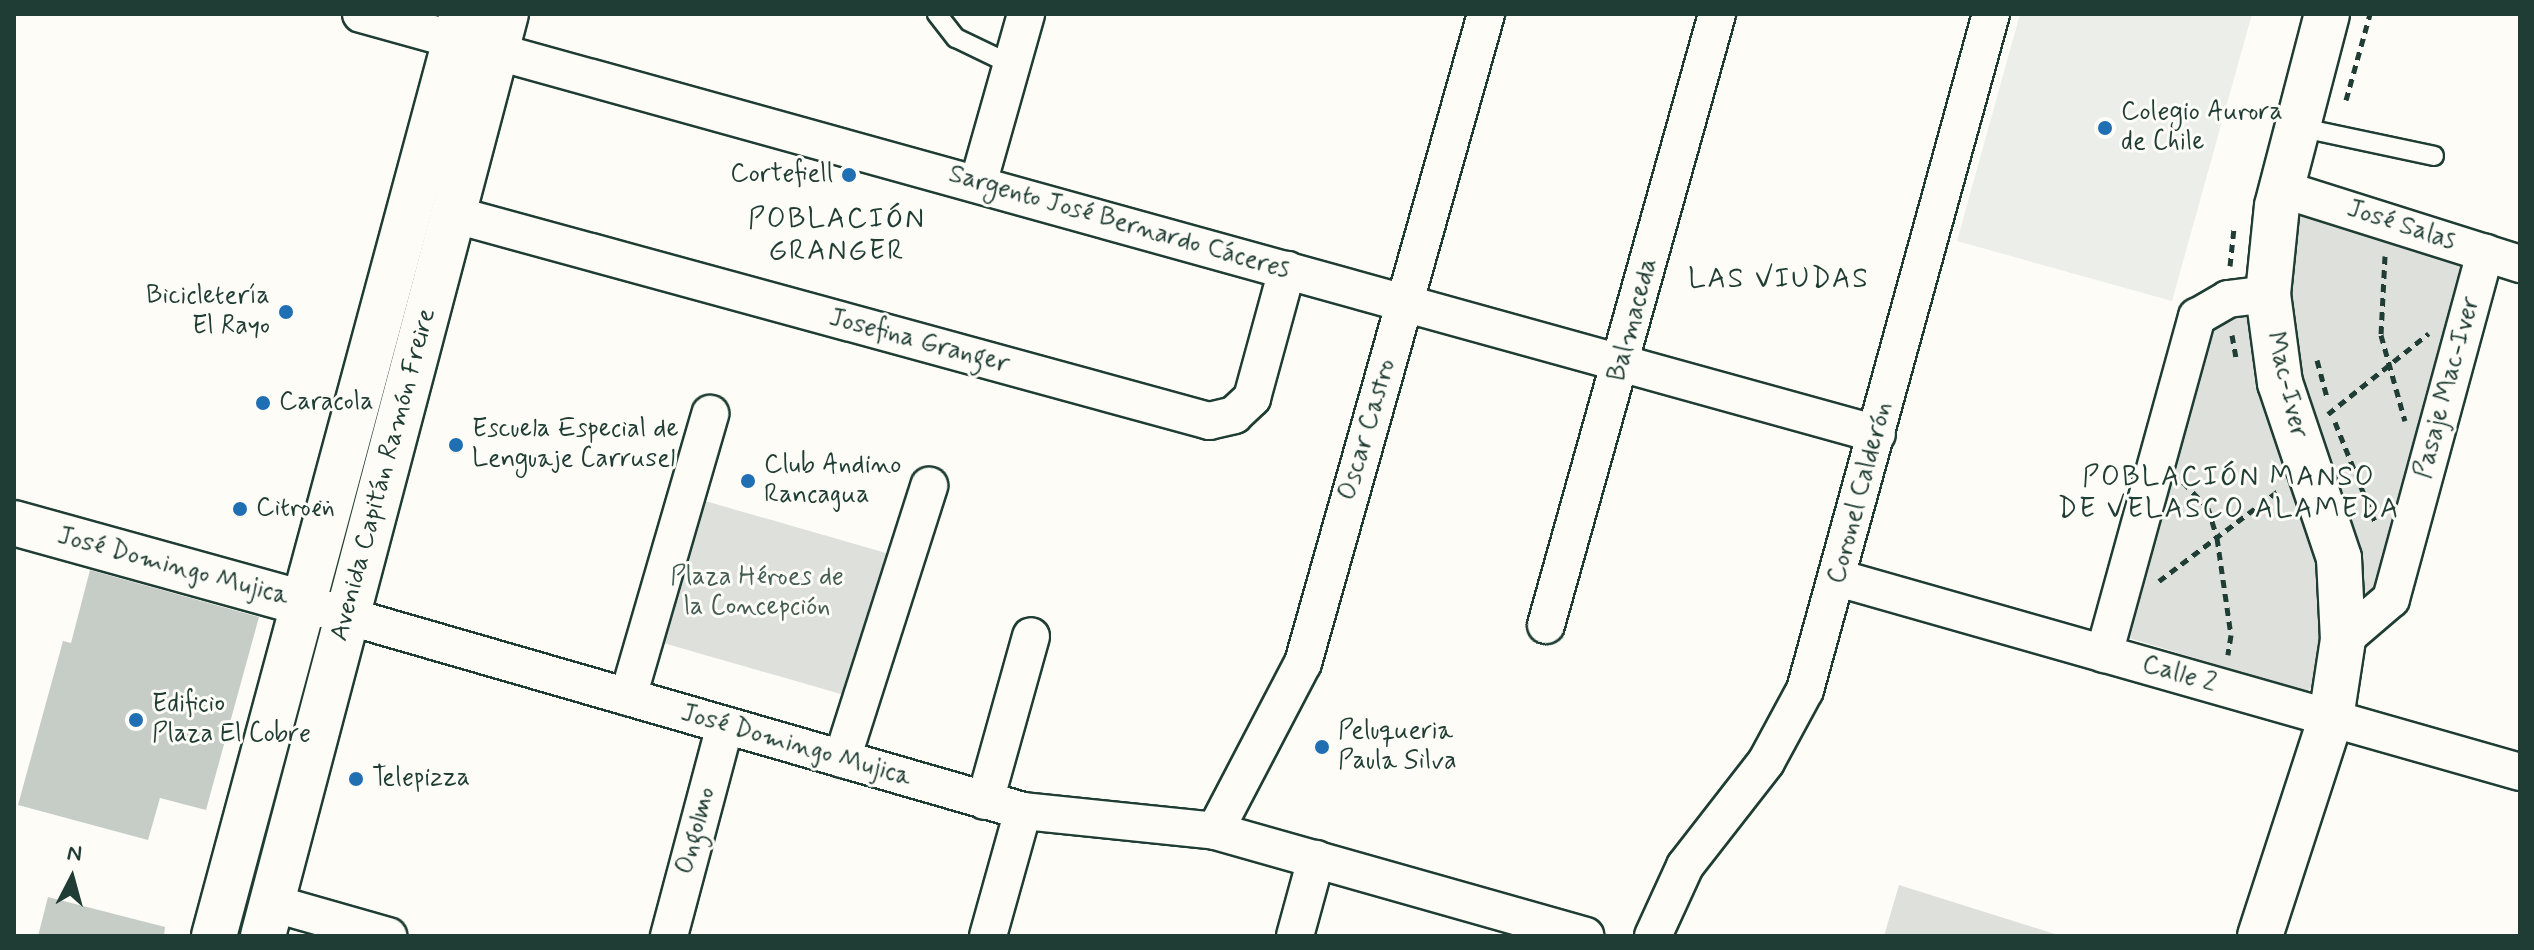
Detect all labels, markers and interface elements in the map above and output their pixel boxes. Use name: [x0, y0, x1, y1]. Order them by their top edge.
place label: Colegio Aurora de Chile: [2121, 97, 2278, 158]
marker: Colegio Aurora de Chile: [2096, 119, 2114, 137]
place label: Cortefiell: [730, 159, 833, 191]
street label: Sargento José Bernardo Cáceres: [944, 159, 1294, 287]
marker: Cortefiell: [840, 166, 858, 184]
street label: José Salas: [2343, 194, 2459, 258]
district label: POBLACIÓN GRANGER: [752, 203, 922, 269]
street label: Balmaceda: [1603, 255, 1665, 385]
district label: LAS VIUDAS: [1690, 263, 1868, 297]
place label: Bicicletería El Rayo: [146, 281, 270, 342]
street label: Pasaje Mac-Iver: [2409, 294, 2487, 482]
street label: Josefina Granger: [823, 302, 1015, 382]
marker: Bicicletería El Rayo: [277, 303, 295, 321]
street label: Avenida Capitán Ramón Freire: [325, 308, 443, 642]
street label: Mac-Iver: [2258, 329, 2314, 441]
street label: Oscar Castro: [1333, 357, 1403, 503]
place label: Caracola: [279, 387, 374, 419]
marker: Caracola: [254, 394, 272, 412]
street label: Coronel Calderón: [1822, 398, 1900, 588]
place label: Escuela Especial de Lenguaje Carrusel: [472, 414, 676, 476]
marker: Escuela Especial de Lenguaje Carrusel: [447, 436, 465, 454]
place label: Club Andino Rancagua: [764, 450, 901, 512]
district label: POBLACIÓN MANSO DE VELASCO ALAMEDA: [2059, 461, 2399, 527]
marker: Club Andino Rancagua: [739, 472, 757, 490]
place label: Citroën: [256, 493, 335, 525]
marker: Citroën: [231, 500, 249, 518]
street label: José Domingo Mujica: [53, 521, 293, 613]
park label: Plaza Héroes de la Concepción: [670, 562, 844, 624]
street label: Calle 2: [2138, 650, 2220, 700]
place label: Edificio Plaza El Cobre: [152, 689, 317, 750]
street label: José Domingo Mujica: [676, 698, 916, 794]
marker: Edificio Plaza El Cobre: [127, 711, 145, 729]
place label: Peluqueria Paula Silva: [1338, 716, 1454, 778]
marker: Peluqueria Paula Silva: [1313, 738, 1331, 756]
place label: Telepizza: [372, 763, 470, 795]
marker: Telepizza: [347, 770, 365, 788]
street label: Ongolmo: [670, 784, 724, 878]
north arrow: [32, 838, 112, 918]
text: N: [66, 839, 83, 869]

